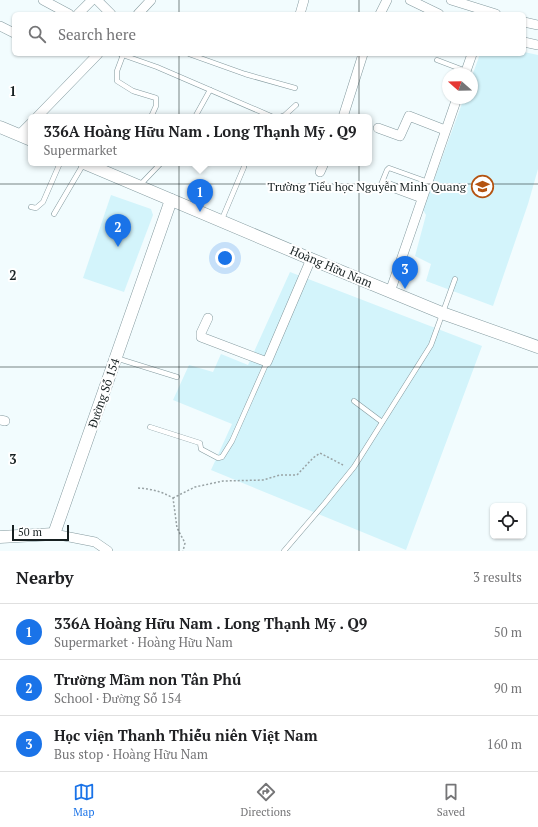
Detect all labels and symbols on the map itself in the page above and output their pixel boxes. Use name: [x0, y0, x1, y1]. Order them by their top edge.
north arrow: [442, 68, 478, 104]
text: 1: [9, 82, 17, 100]
school or university icon: Trường Tiểu học Nguyễn Minh Quang: [469, 174, 495, 200]
pin: 1: [187, 179, 213, 212]
place label: Trường Tiểu học Nguyễn Minh Quang: [268, 179, 467, 194]
pin: 2: [105, 214, 131, 247]
street label: Hoàng Hữu Nam: [288, 242, 375, 291]
your location: [215, 248, 235, 268]
pin: 3: [392, 256, 418, 289]
text: 2: [9, 266, 17, 284]
street label: Đường Số 154: [85, 355, 123, 430]
text: 3: [9, 450, 17, 468]
scale bar: [12, 523, 69, 542]

